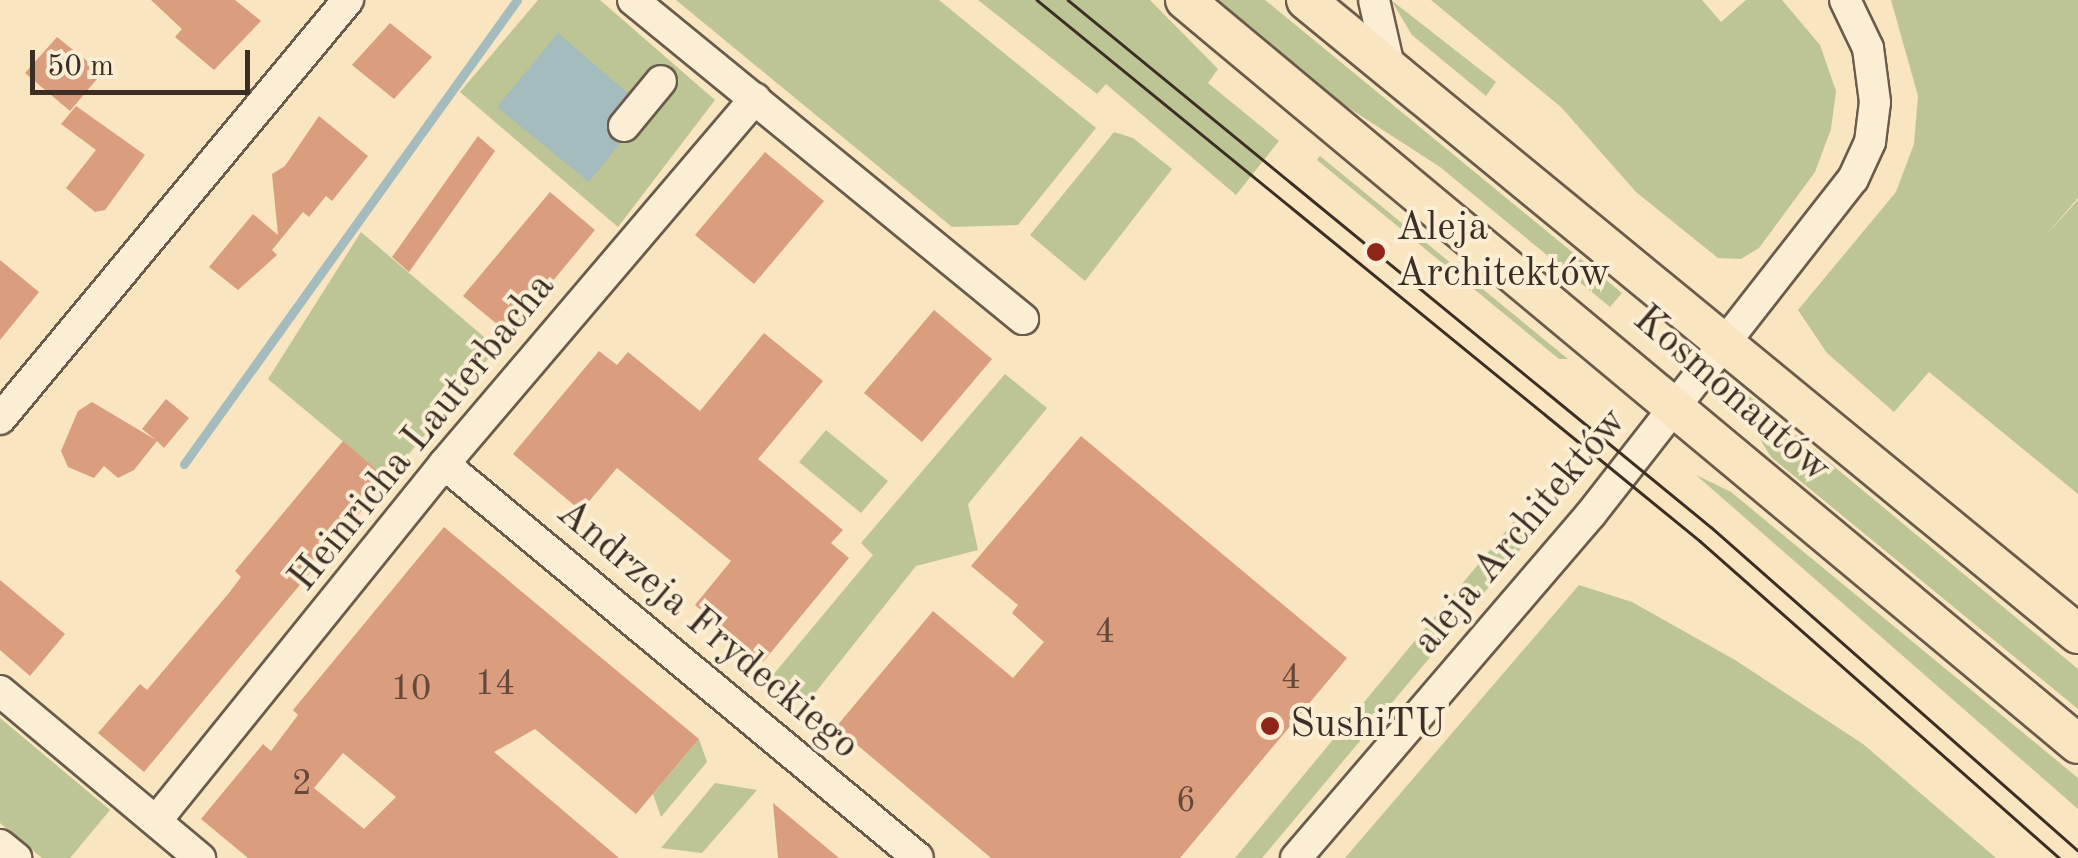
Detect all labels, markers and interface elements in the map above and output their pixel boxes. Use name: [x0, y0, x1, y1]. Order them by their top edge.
scale bar: [35, 30, 255, 92]
text: 50 m: [47, 52, 114, 82]
place label: Aleja Architektów: [1396, 205, 1610, 299]
marker: Aleja Architektów: [1365, 241, 1387, 263]
street label: Heinricha Lauterbacha: [280, 264, 566, 602]
street label: Kosmonautów: [1622, 296, 1840, 494]
street label: aleja Architektów: [1404, 399, 1638, 665]
street label: Andrzeja Frydeckiego: [546, 489, 868, 771]
house number: 4: [1095, 612, 1115, 654]
house number: 4: [1281, 658, 1301, 700]
house number: 14: [475, 664, 515, 706]
house number: 10: [391, 669, 431, 711]
place label: SushiTU: [1290, 702, 1446, 750]
marker: SushiTU: [1259, 715, 1281, 737]
house number: 2: [292, 764, 312, 806]
house number: 6: [1176, 781, 1196, 823]

